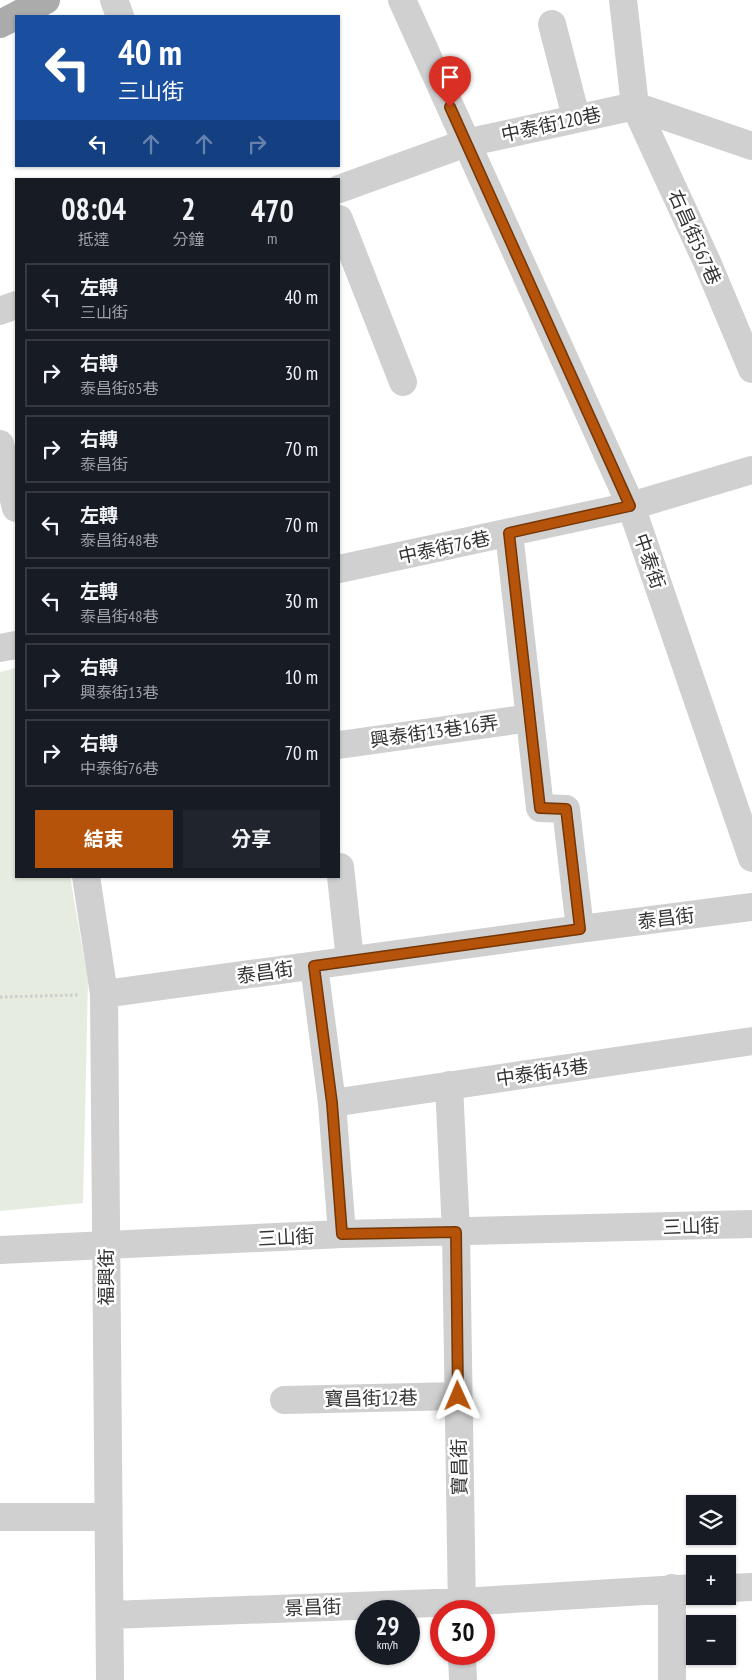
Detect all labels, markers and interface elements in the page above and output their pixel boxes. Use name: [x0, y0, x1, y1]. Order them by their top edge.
text: 40 m: [118, 29, 182, 75]
icon: left: [35, 35, 100, 100]
pin: [429, 56, 471, 107]
icon: arrive: [436, 63, 464, 91]
text: 三山街: [118, 77, 184, 105]
street label: 中泰街120巷: [499, 102, 603, 146]
icon: left: [84, 130, 112, 158]
icon: ahead: [137, 130, 165, 158]
icon: ahead: [190, 130, 218, 158]
icon: right: [243, 130, 271, 158]
street label: 右昌街567巷: [663, 186, 727, 288]
text: 08:04: [61, 189, 126, 228]
text: 2: [181, 189, 196, 228]
text: 470: [251, 191, 294, 230]
text: m: [267, 228, 277, 248]
text: 抵達: [78, 229, 110, 249]
text: 分鐘: [172, 229, 204, 249]
text: 左轉: [80, 275, 118, 299]
icon: left: [37, 283, 65, 311]
text: 40 m: [285, 285, 318, 309]
text: 三山街: [80, 302, 128, 322]
text: 右轉: [80, 351, 118, 375]
icon: right: [37, 359, 65, 387]
text: 30 m: [285, 361, 318, 385]
text: 泰昌街85巷: [80, 378, 158, 398]
text: 右轉: [80, 427, 118, 451]
icon: right: [37, 435, 65, 463]
text: 70 m: [285, 437, 318, 461]
text: 泰昌街: [80, 454, 128, 474]
text: 左轉: [80, 503, 118, 527]
icon: left: [37, 511, 65, 539]
text: 70 m: [285, 513, 318, 537]
street label: 中泰街76巷: [396, 526, 492, 568]
text: 泰昌街48巷: [80, 530, 158, 550]
street label: 中泰街: [629, 530, 671, 592]
text: 左轉: [80, 579, 118, 603]
icon: left: [37, 587, 65, 615]
text: 30 m: [285, 589, 318, 613]
text: 泰昌街48巷: [80, 606, 158, 626]
text: 右轉: [80, 655, 118, 679]
icon: right: [37, 663, 65, 691]
text: 10 m: [285, 665, 318, 689]
text: 興泰街13巷: [80, 682, 158, 702]
street label: 興泰街13巷16弄: [368, 710, 500, 752]
text: 右轉: [80, 731, 118, 755]
icon: right: [37, 739, 65, 767]
text: 70 m: [285, 741, 318, 765]
text: 中泰街76巷: [80, 758, 158, 778]
button: 結束: [35, 810, 173, 868]
button: 分享: [183, 810, 320, 868]
street label: 泰昌街: [636, 903, 696, 933]
street label: 泰昌街: [235, 956, 295, 988]
street label: 中泰街43巷: [494, 1054, 590, 1090]
street label: 三山街: [662, 1213, 720, 1239]
street label: 三山街: [257, 1224, 315, 1250]
street label: 福興街: [94, 1248, 118, 1306]
position arrow: [431, 1369, 483, 1421]
street label: 寶昌街12巷: [324, 1385, 418, 1411]
street label: 寶昌街: [447, 1438, 471, 1496]
map controls: [686, 1495, 736, 1665]
button: layers: [686, 1495, 736, 1545]
button: +: [686, 1555, 736, 1605]
street label: 景昌街: [284, 1594, 342, 1620]
speed limit sign: 30: [430, 1600, 495, 1665]
text: 29: [376, 1610, 399, 1642]
button: −: [686, 1615, 736, 1665]
text: km/h: [377, 1637, 398, 1652]

